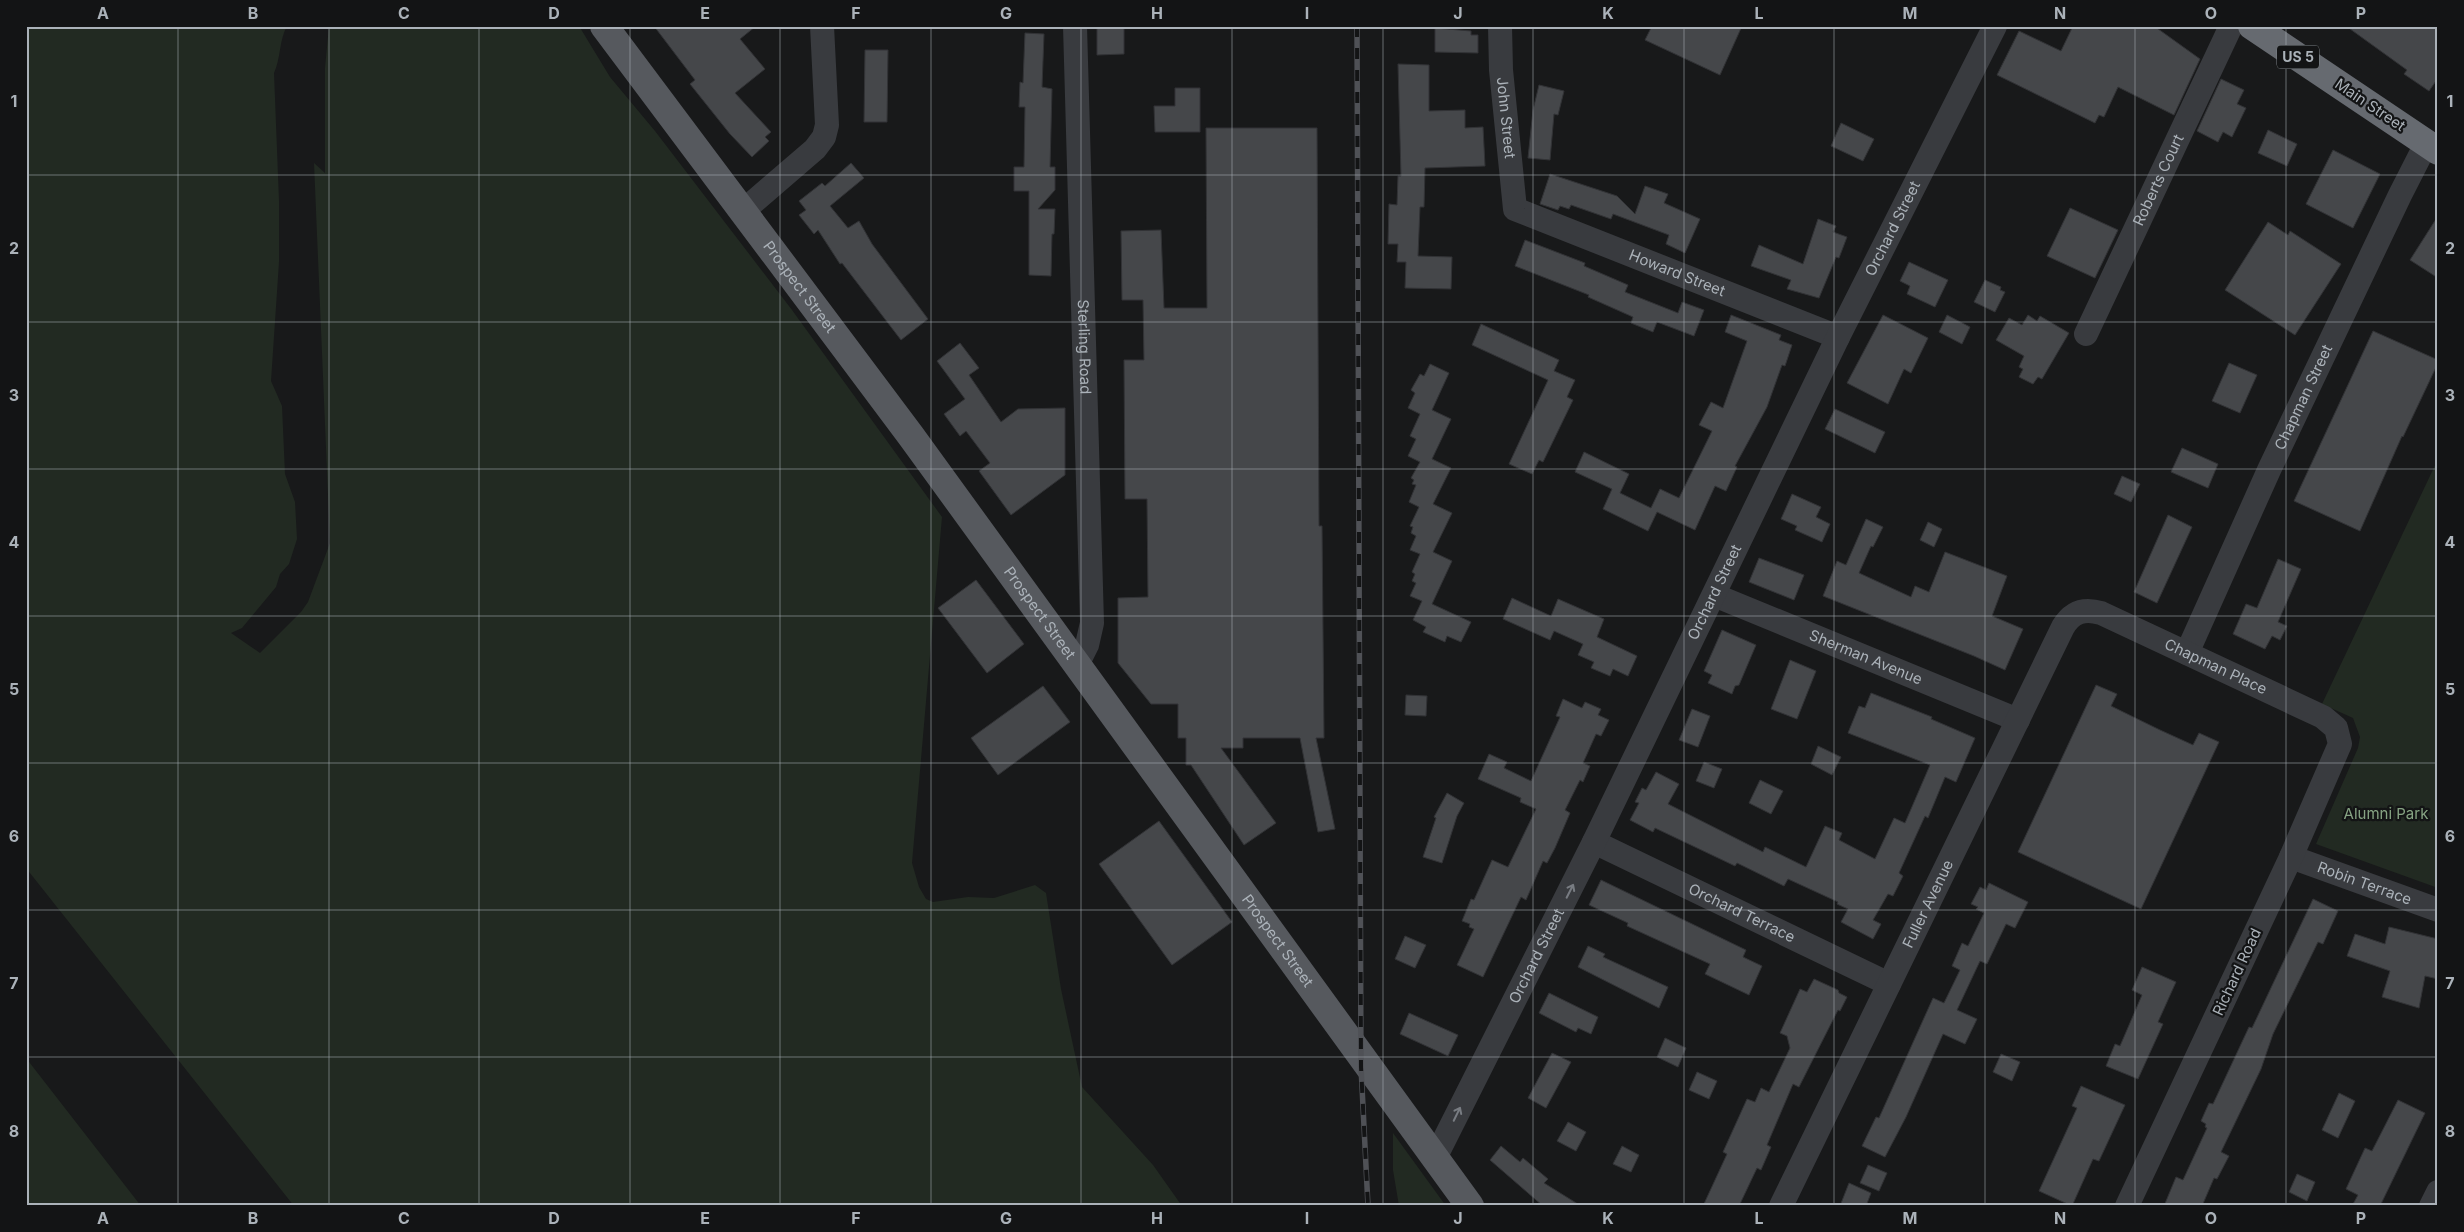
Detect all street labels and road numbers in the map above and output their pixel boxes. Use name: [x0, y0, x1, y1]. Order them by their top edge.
road number: US 5: [2277, 46, 2319, 68]
street label: Main Street: [2331, 74, 2409, 135]
street label: John Street: [1493, 76, 1520, 159]
street label: Roberts Court: [2128, 131, 2188, 229]
street label: Orchard Street: [1860, 178, 1924, 279]
street label: Prospect Street: [759, 237, 840, 336]
street label: Howard Street: [1626, 245, 1728, 300]
street label: Sterling Road: [1074, 299, 1095, 395]
street label: Chapman Street: [2270, 341, 2336, 453]
street label: Orchard Street: [1683, 541, 1745, 643]
street label: Prospect Street: [1000, 563, 1080, 663]
street label: Sherman Avenue: [1807, 625, 1925, 689]
street label: Chapman Place: [2162, 634, 2270, 698]
street label: Fuller Avenue: [1898, 856, 1957, 951]
street label: Robin Terrace: [2315, 857, 2414, 909]
street label: Orchard Terrace: [1686, 879, 1798, 946]
street label: Prospect Street: [1238, 890, 1318, 991]
street label: Orchard Street: [1504, 905, 1568, 1007]
street label: Richard Road: [2208, 925, 2265, 1018]

